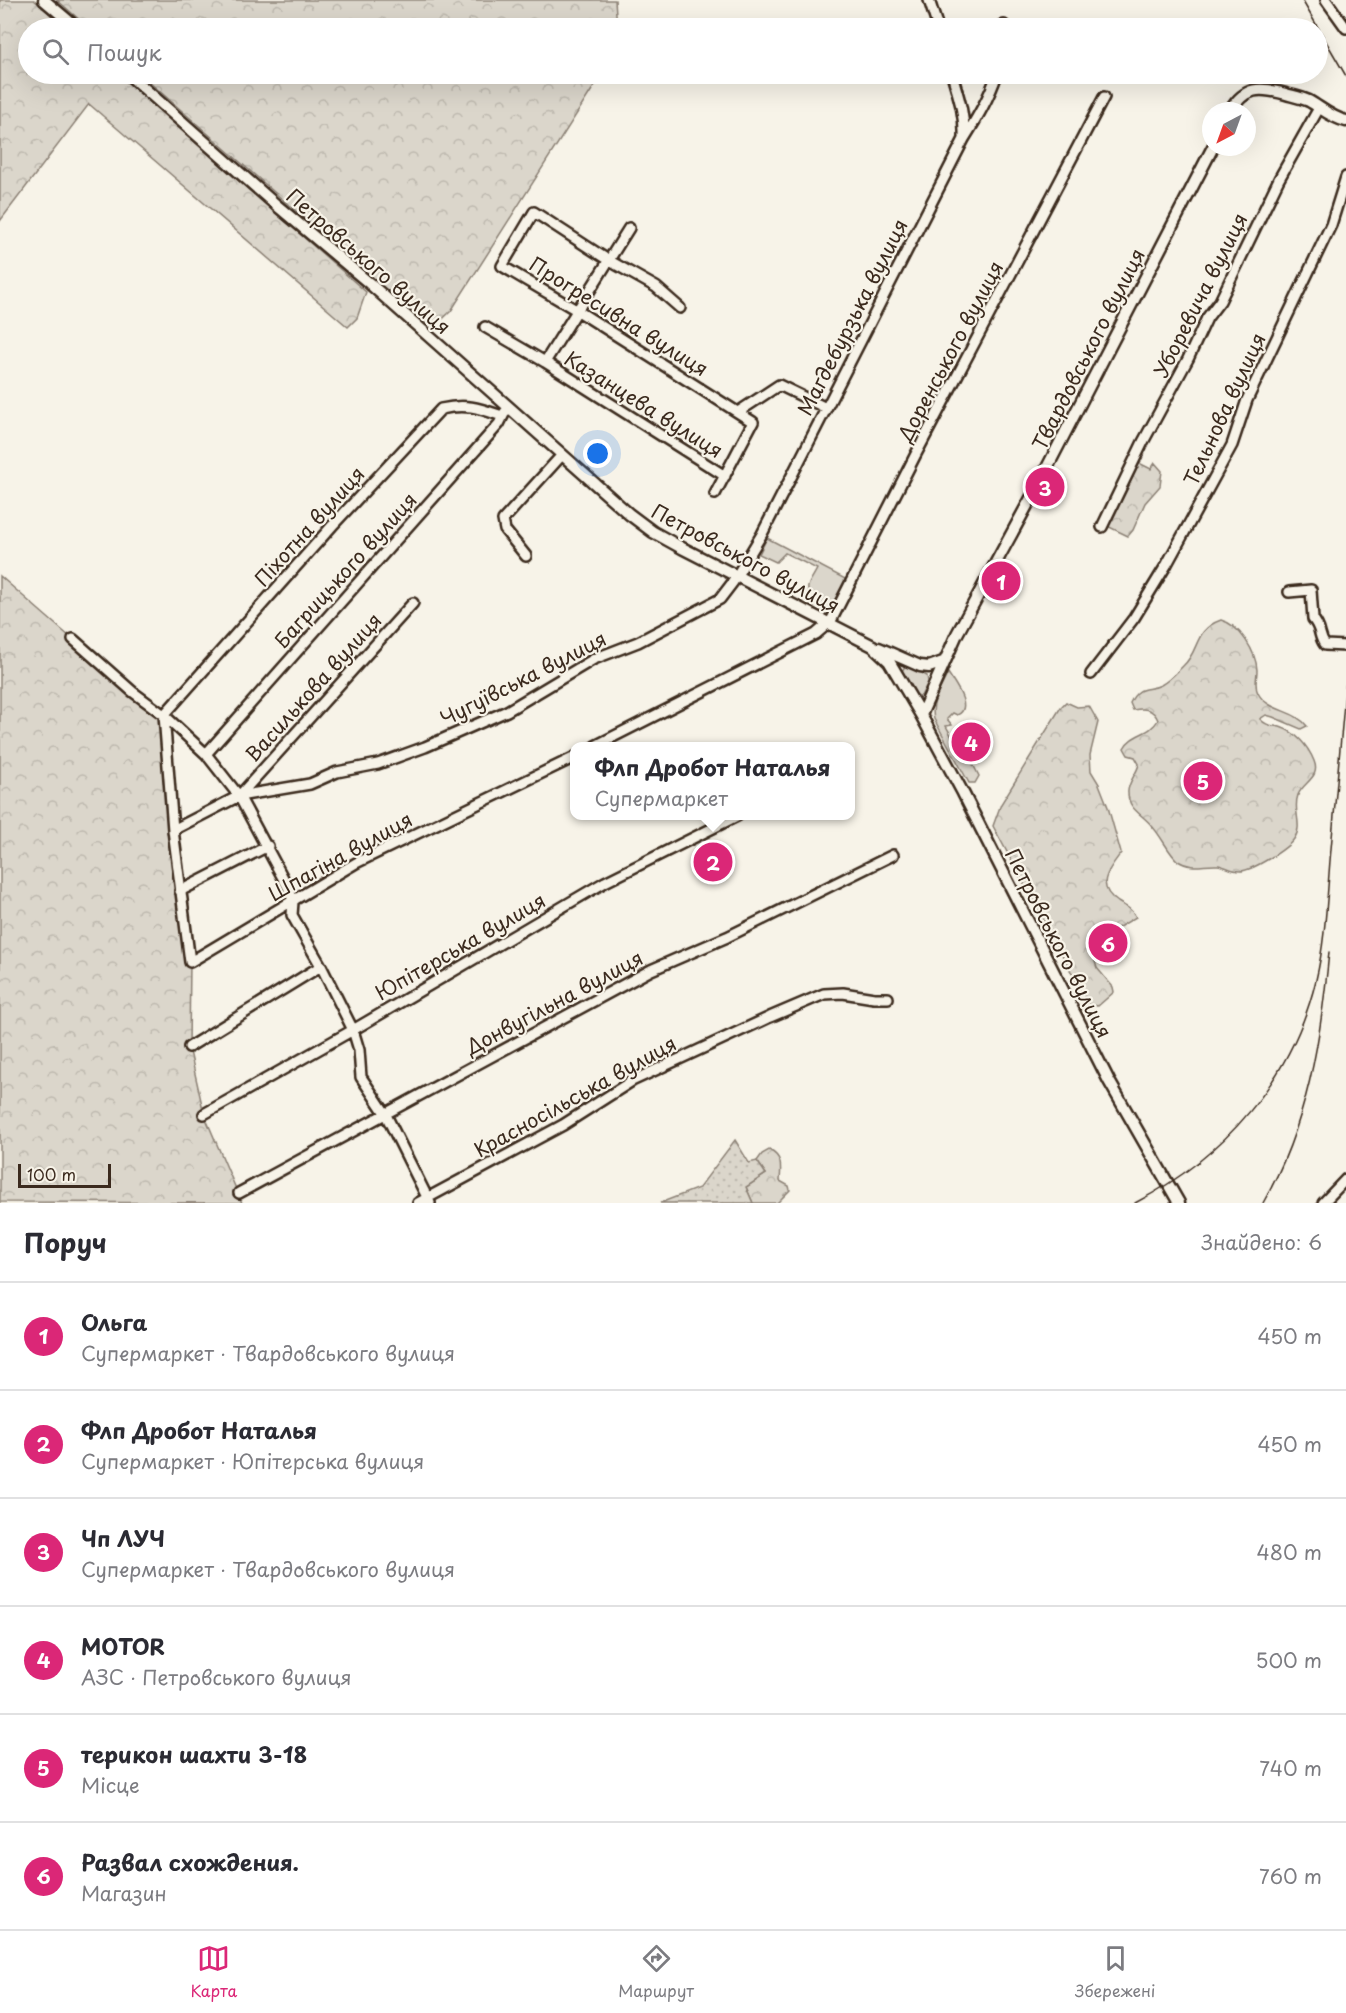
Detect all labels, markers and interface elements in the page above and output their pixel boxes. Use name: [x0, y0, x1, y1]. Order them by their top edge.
search box: [18, 18, 1328, 84]
icon: search: [39, 35, 72, 68]
text: Пошук: [87, 35, 162, 68]
north arrow: [1202, 102, 1256, 156]
street label: Петровського вулиця: [280, 181, 458, 341]
street label: Уборевича вулиця: [1146, 207, 1254, 383]
street label: Магдебурзька вулиця: [789, 213, 915, 421]
street label: Твардовського вулиця: [1024, 243, 1152, 455]
street label: Прогресивна вулиця: [524, 249, 714, 383]
street label: Доренського вулиця: [889, 255, 1010, 447]
street label: Тельнова вулиця: [1175, 328, 1273, 490]
street label: Казанцева вулиця: [559, 343, 729, 465]
your location: [583, 439, 612, 468]
street label: Піхотна вулиця: [247, 459, 371, 593]
pin: 3: [1026, 464, 1064, 510]
street label: Багрицького вулиця: [267, 485, 423, 655]
street label: Петровського вулиця: [647, 496, 845, 620]
pin: 1: [982, 558, 1020, 604]
street label: Василькова вулиця: [238, 606, 388, 768]
street label: Чугуївська вулиця: [435, 623, 611, 733]
pin: 4: [952, 720, 990, 764]
popup: [570, 742, 855, 820]
text: Флп Дробот Наталья: [595, 750, 830, 783]
pin: 5: [1184, 758, 1222, 804]
text: Супермаркет: [595, 783, 728, 813]
street label: Шпагіна вулиця: [263, 804, 417, 908]
pin: 2: [694, 840, 732, 884]
street label: Петровського вулиця: [998, 843, 1120, 1043]
street label: Юпітерська вулиця: [369, 885, 551, 1007]
pin: 6: [1088, 920, 1128, 966]
street label: Донвугільна вулиця: [459, 942, 648, 1062]
street label: Красносільська вулиця: [468, 1028, 682, 1164]
scale bar: [18, 1161, 111, 1188]
text: 100 m: [27, 1162, 76, 1186]
text: Поруч: [24, 1223, 107, 1262]
text: Знайдено: 6: [1201, 1227, 1322, 1257]
text: Ольга: [81, 1305, 147, 1338]
text: 1: [39, 1321, 48, 1351]
text: 450 m: [1257, 1321, 1322, 1351]
text: Супермаркет · Твардовського вулиця: [81, 1338, 455, 1368]
text: Флп Дробот Наталья: [81, 1413, 317, 1446]
text: 2: [36, 1429, 51, 1459]
text: 450 m: [1257, 1429, 1322, 1459]
text: Супермаркет · Юпітерська вулиця: [81, 1446, 424, 1476]
text: Чп ЛУЧ: [81, 1521, 165, 1554]
text: 3: [37, 1537, 50, 1567]
text: 480 m: [1257, 1537, 1322, 1567]
text: Супермаркет · Твардовського вулиця: [81, 1554, 455, 1584]
text: MOTOR: [81, 1629, 165, 1662]
text: 4: [37, 1645, 50, 1675]
text: 500 m: [1255, 1645, 1322, 1675]
text: АЗС · Петровського вулиця: [81, 1662, 352, 1692]
text: терикон шахти 3-18: [81, 1737, 307, 1770]
text: 5: [37, 1753, 50, 1783]
text: 740 m: [1259, 1753, 1322, 1783]
text: Місце: [81, 1770, 140, 1800]
text: Развал схождения.: [81, 1845, 299, 1878]
text: 6: [36, 1861, 51, 1891]
text: 760 m: [1259, 1861, 1322, 1891]
text: Магазин: [81, 1878, 167, 1908]
tab: Карта: [190, 1942, 237, 2002]
tab: Маршрут: [618, 1942, 694, 2002]
tab: Збережені: [1075, 1942, 1156, 2002]

